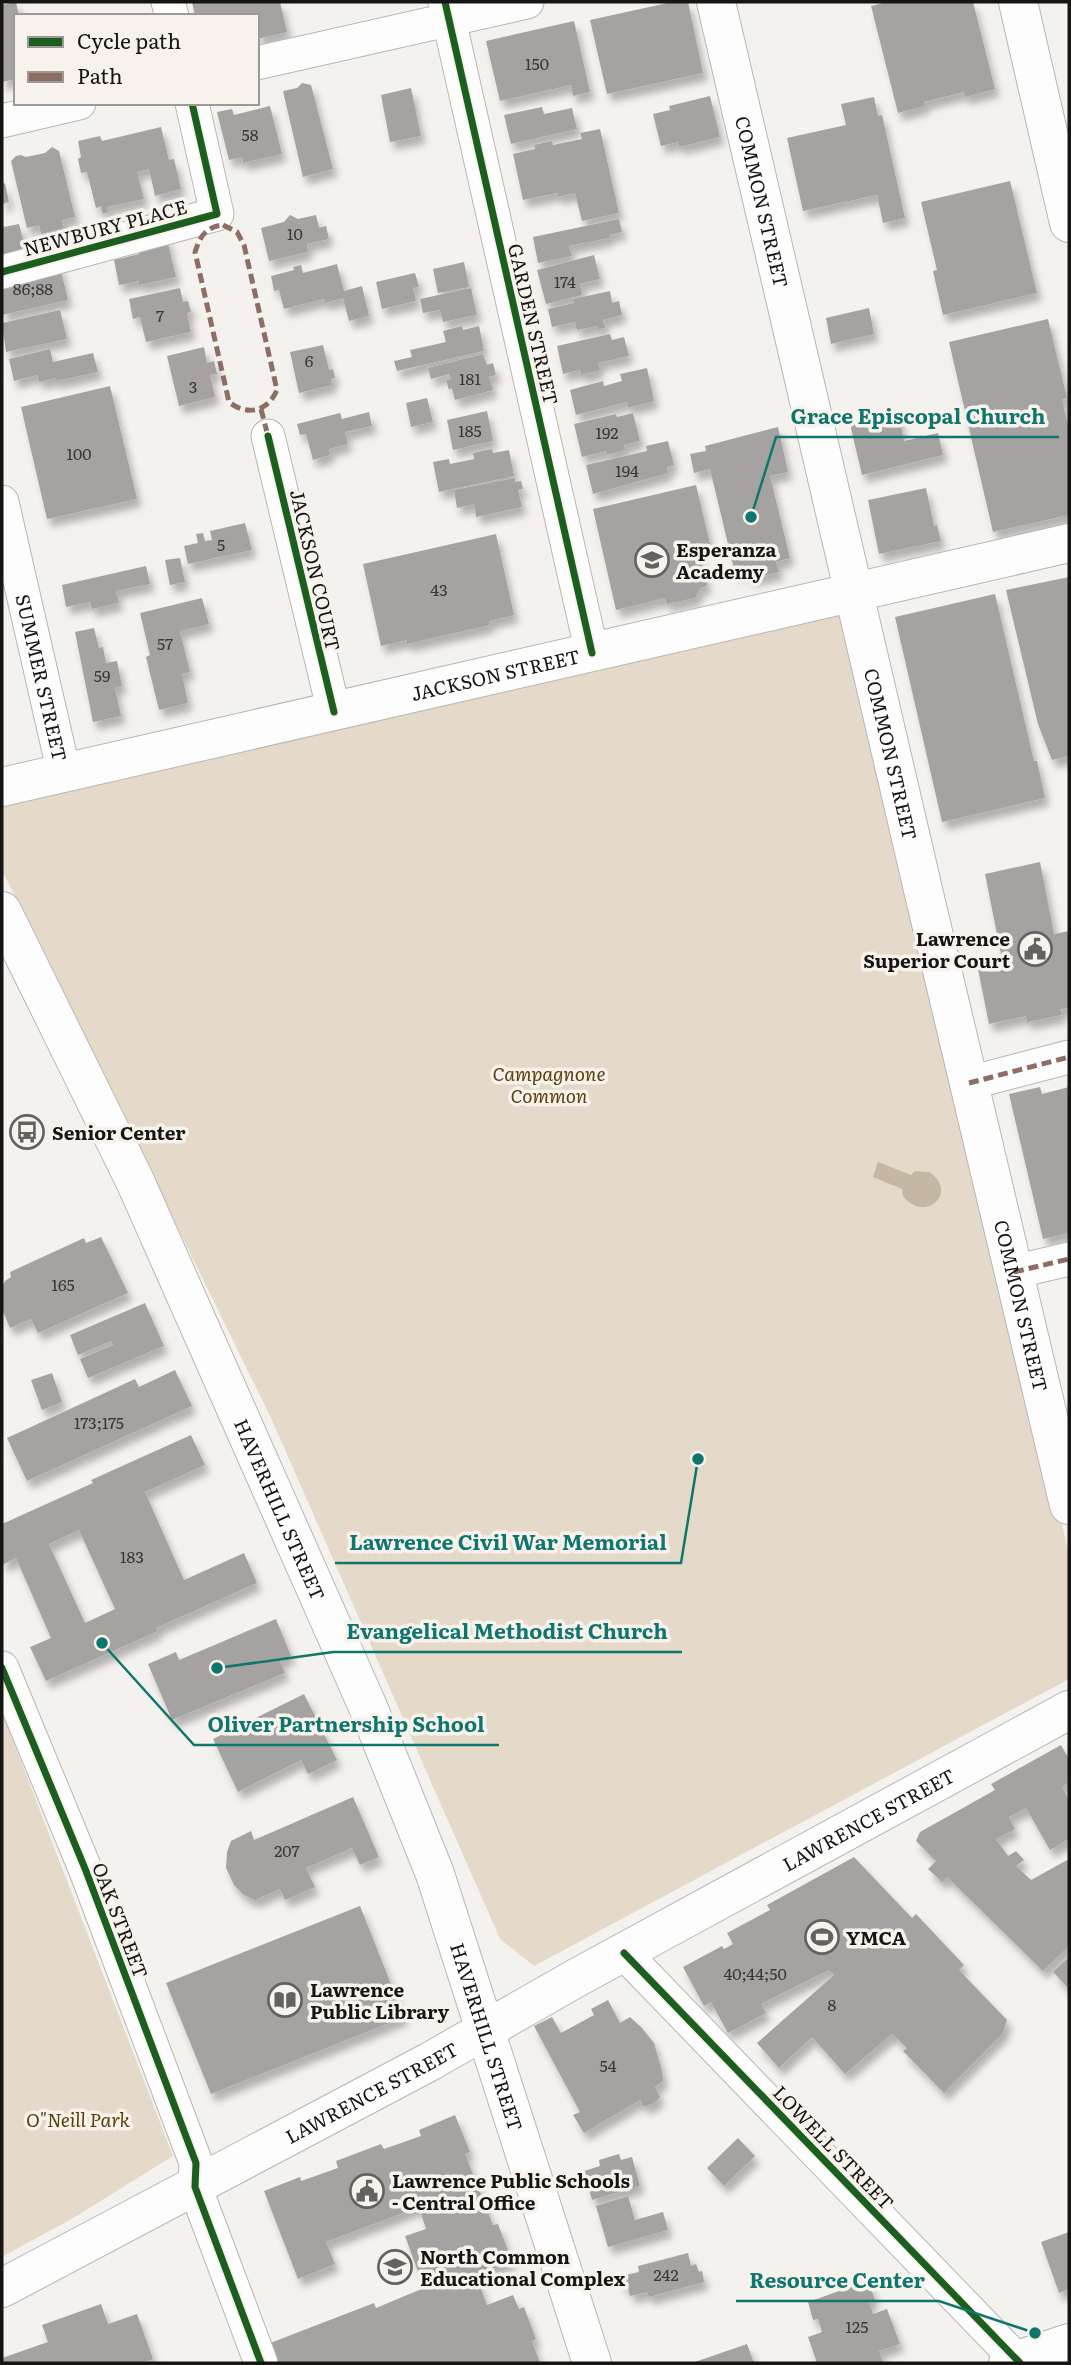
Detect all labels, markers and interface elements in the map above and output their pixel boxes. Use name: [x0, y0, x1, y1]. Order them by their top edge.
legend: [14, 14, 259, 105]
text: Cycle path: [77, 24, 181, 55]
house number: 150: [525, 51, 549, 75]
text: Path: [77, 59, 123, 90]
street label: COMMON STREET: [729, 113, 796, 290]
house number: 58: [242, 122, 259, 146]
street label: NEWBURY PLACE: [20, 192, 190, 262]
house number: 10: [287, 221, 303, 245]
street label: GARDEN STREET: [502, 241, 566, 407]
house number: 174: [554, 269, 576, 293]
house number: 86;88: [13, 276, 53, 300]
house number: 7: [156, 303, 164, 327]
house number: 6: [305, 348, 314, 372]
house number: 181: [459, 366, 481, 390]
house number: 3: [189, 374, 197, 398]
callout: Grace Episcopal Church: [776, 395, 1059, 437]
text: Grace Episcopal Church: [791, 399, 1045, 430]
house number: 185: [458, 418, 482, 442]
house number: 192: [596, 420, 618, 444]
house number: 100: [66, 441, 92, 465]
house number: 194: [615, 458, 639, 482]
street label: JACKSON COURT: [284, 486, 348, 654]
house number: 5: [217, 532, 225, 556]
place label: Esperanza Academy: [676, 535, 777, 585]
school or university icon: Esperanza Academy: [633, 541, 671, 579]
house number: 43: [430, 577, 448, 601]
street label: SUMMER STREET: [9, 591, 75, 764]
house number: 57: [157, 631, 173, 655]
street label: JACKSON STREET: [408, 641, 582, 707]
house number: 59: [94, 663, 110, 687]
street label: COMMON STREET: [858, 665, 925, 842]
place label: Lawrence Superior Court: [863, 924, 1011, 974]
public building icon: Lawrence Superior Court: [1016, 930, 1054, 968]
park label: Campagnone Common: [493, 1059, 606, 1109]
bus stop icon: Senior Center: [8, 1113, 46, 1151]
place label: Senior Center: [52, 1118, 186, 1146]
street label: COMMON STREET: [988, 1217, 1056, 1394]
house number: 165: [51, 1272, 75, 1296]
house number: 173;175: [74, 1410, 124, 1434]
street label: HAVERHILL STREET: [228, 1414, 333, 1605]
callout: Lawrence Civil War Memorial: [335, 1521, 681, 1563]
text: Lawrence Civil War Memorial: [349, 1525, 667, 1556]
house number: 183: [120, 1544, 144, 1568]
callout: Evangelical Methodist Church: [333, 1610, 682, 1652]
text: Evangelical Methodist Church: [346, 1614, 668, 1645]
callout: Oliver Partnership School: [194, 1703, 499, 1745]
text: Oliver Partnership School: [208, 1707, 485, 1738]
street label: LAWRENCE STREET: [777, 1761, 959, 1877]
house number: 207: [274, 1838, 300, 1862]
street label: OAK STREET: [86, 1858, 156, 1982]
sports icon: YMCA: [803, 1918, 841, 1956]
place label: YMCA: [846, 1923, 907, 1951]
street label: HAVERHILL STREET: [444, 1939, 531, 2134]
house number: 40;44;50: [723, 1961, 787, 1985]
place label: Lawrence Public Library: [310, 1975, 449, 2025]
library icon: Lawrence Public Library: [266, 1981, 304, 2019]
house number: 8: [828, 1992, 837, 2016]
street label: LAWRENCE STREET: [280, 2034, 463, 2150]
house number: 54: [600, 2053, 617, 2077]
street label: LOWELL STREET: [767, 2079, 901, 2215]
park label: O"Neill Park: [26, 2105, 130, 2133]
place label: Lawrence Public Schools - Central Office: [392, 2166, 630, 2216]
public building icon: Lawrence Public Schools - Central Office: [348, 2172, 386, 2210]
place label: North Common Educational Complex: [420, 2242, 626, 2292]
school or university icon: North Common Educational Complex: [376, 2248, 414, 2286]
callout: Resource Center: [736, 2259, 939, 2301]
house number: 242: [653, 2262, 679, 2286]
text: Resource Center: [749, 2263, 925, 2294]
house number: 125: [846, 2314, 868, 2338]

